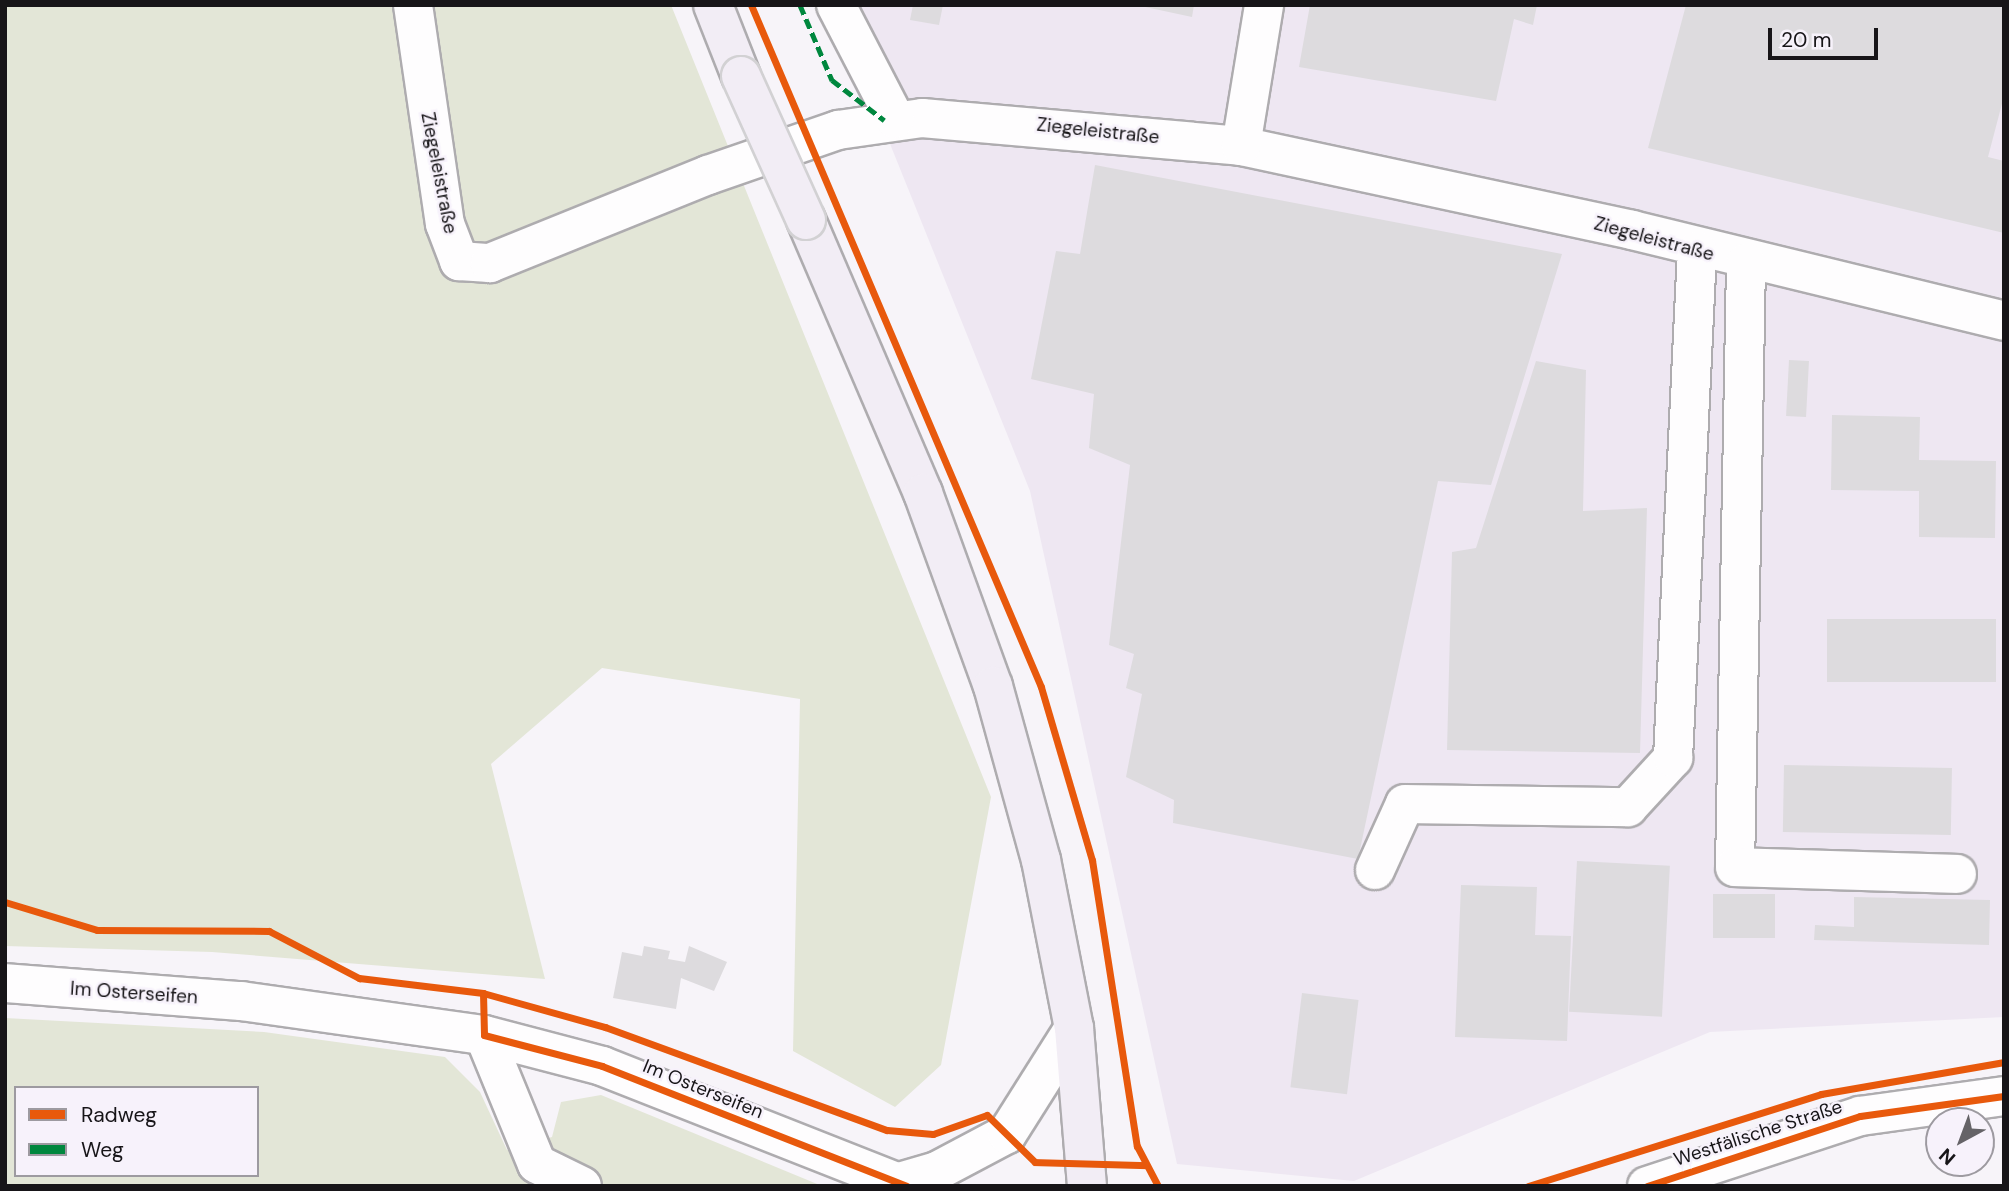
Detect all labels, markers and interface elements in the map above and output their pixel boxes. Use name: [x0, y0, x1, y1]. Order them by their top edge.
scale bar: [1771, 14, 1881, 58]
text: 20 m: [1781, 26, 1832, 54]
street label: Ziegeleistraße: [416, 110, 462, 236]
street label: Ziegeleistraße: [1036, 113, 1160, 149]
street label: Ziegeleistraße: [1592, 212, 1716, 266]
street label: Im Osterseifen: [69, 977, 199, 1009]
street label: Im Osterseifen: [639, 1054, 767, 1124]
legend: [14, 1086, 259, 1177]
street label: Westfälische Straße: [1671, 1095, 1845, 1171]
text: Radweg: [81, 1101, 157, 1129]
north arrow: [1925, 1107, 1995, 1177]
text: Weg: [81, 1136, 124, 1164]
text: N: [1934, 1143, 1961, 1171]

